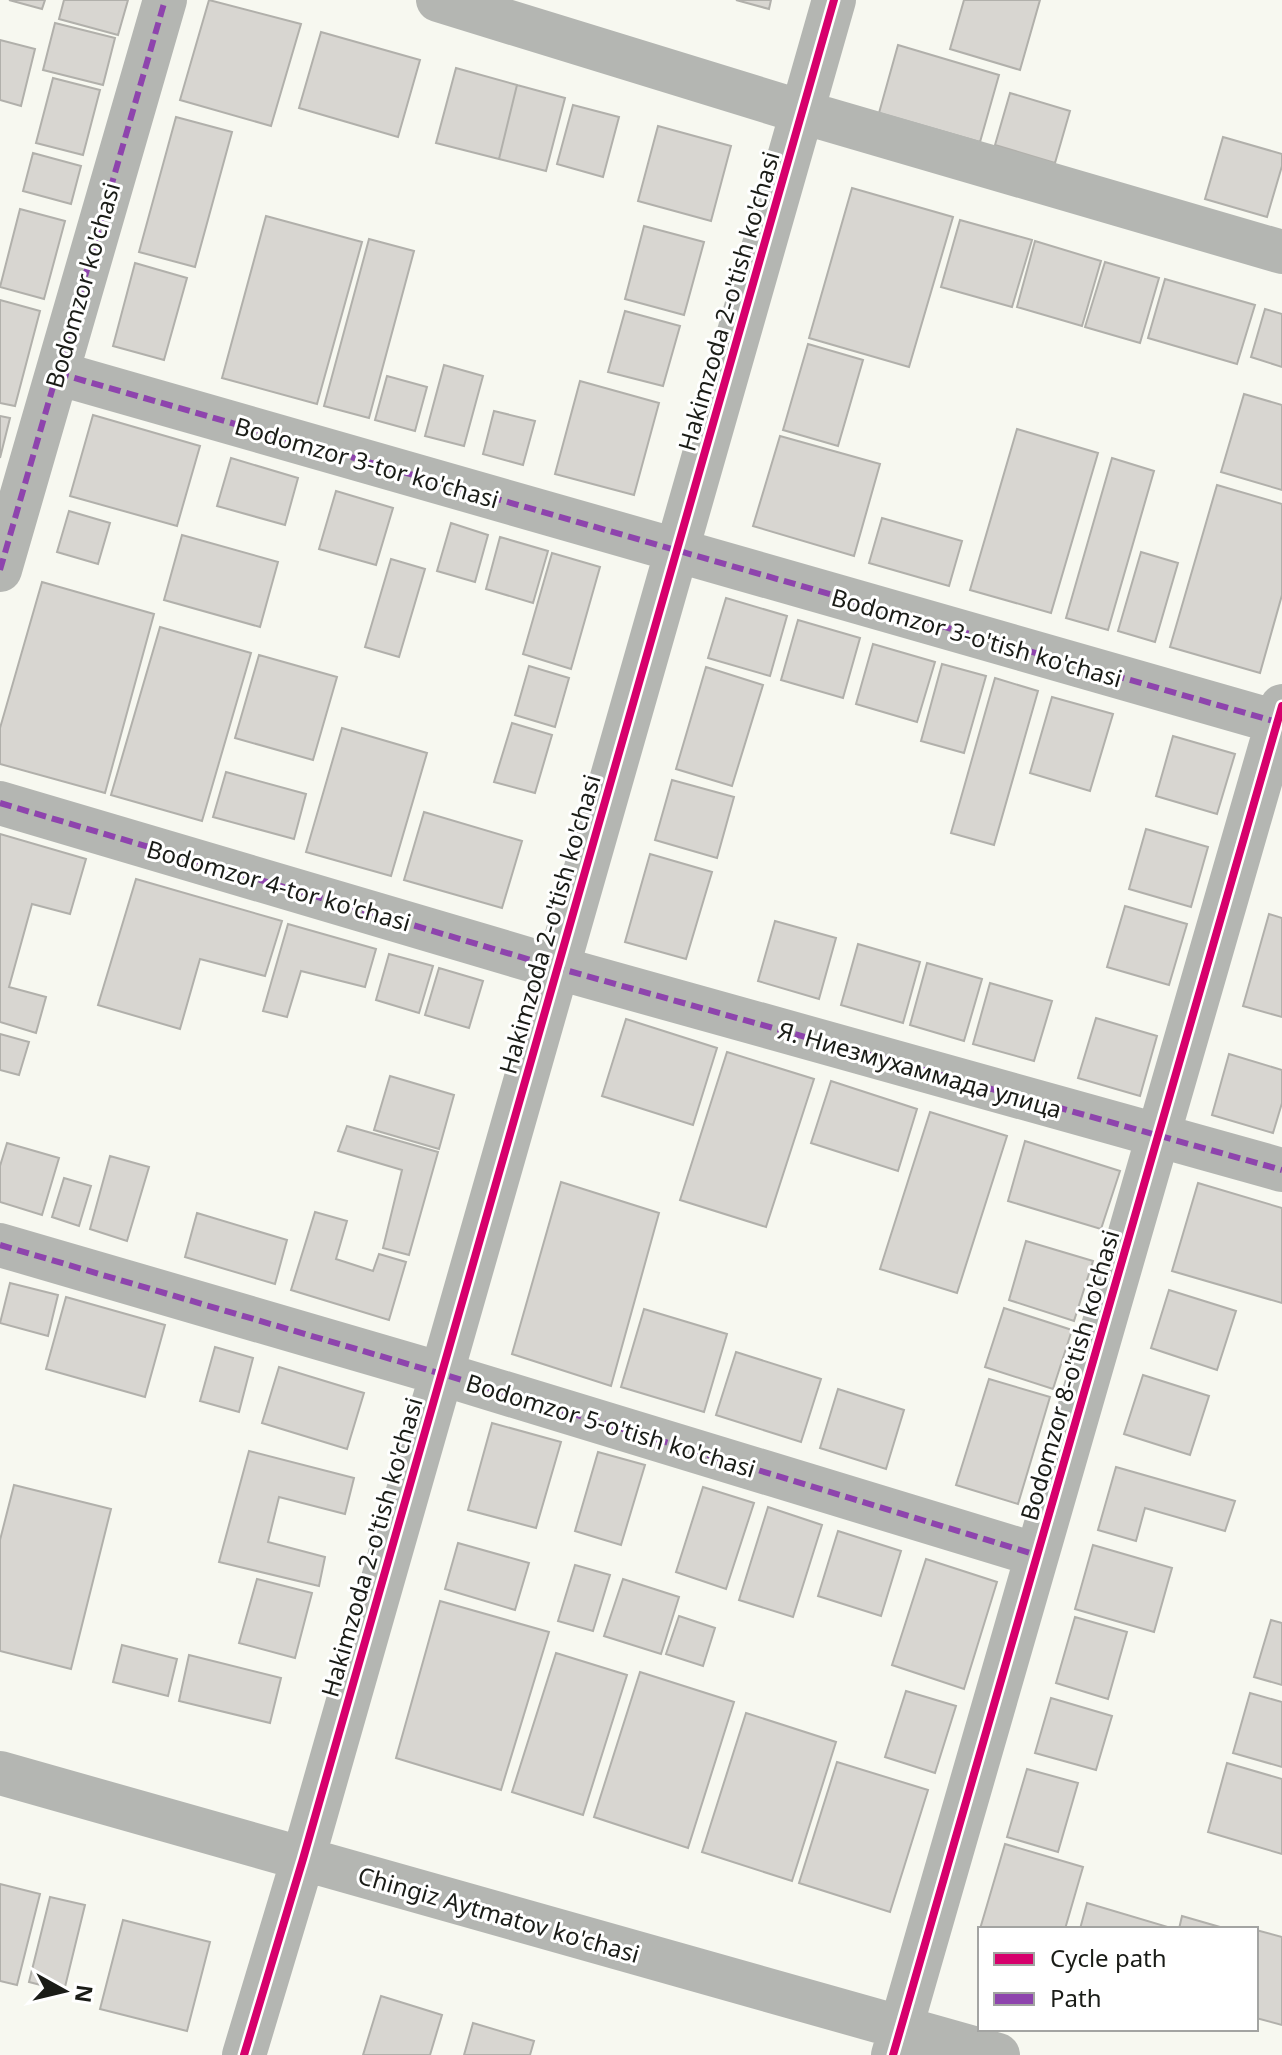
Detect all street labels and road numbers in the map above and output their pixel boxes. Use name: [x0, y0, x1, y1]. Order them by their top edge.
street label: Hakimzoda 2-o'tish ko'chasi: [669, 147, 787, 455]
street label: Bodomzor ko'chasi: [37, 178, 127, 392]
street label: Bodomzor 3-tor ko'chasi: [231, 408, 503, 516]
street label: Bodomzor 3-o'tish ko'chasi: [828, 580, 1126, 694]
street label: Hakimzoda 2-o'tish ko'chasi: [490, 770, 608, 1078]
street label: Bodomzor 4-tor ko'chasi: [143, 831, 415, 939]
street label: Я. Ниезмухаммада улица: [774, 1013, 1066, 1125]
street label: Bodomzor 8-o'tish ko'chasi: [1012, 1226, 1126, 1524]
street label: Bodomzor 5-o'tish ko'chasi: [462, 1365, 760, 1485]
street label: Hakimzoda 2-o'tish ko'chasi: [312, 1393, 430, 1701]
street label: Chingiz Aytmatov ko'chasi: [354, 1858, 644, 1970]

